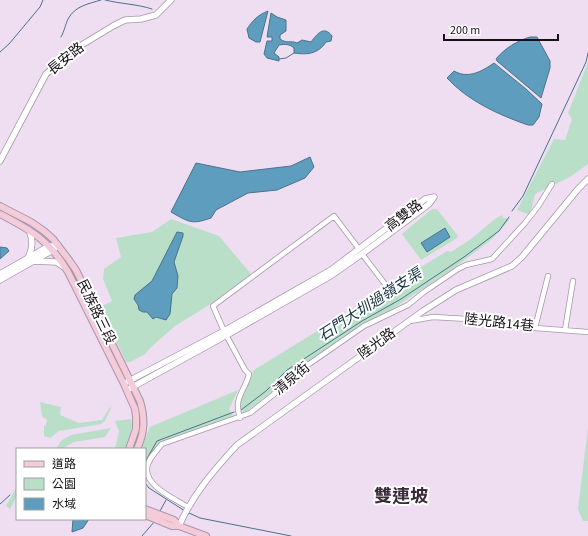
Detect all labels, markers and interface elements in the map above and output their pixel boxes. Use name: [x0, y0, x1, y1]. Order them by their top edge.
scale bar: [444, 16, 558, 42]
text: 200 m: [450, 22, 480, 39]
street label: 長安路: [43, 38, 89, 80]
street label: 高雙路: [381, 195, 427, 237]
water label: 石門大圳過嶺支渠: [314, 262, 428, 346]
street label: 民族路三段: [72, 276, 120, 348]
street label: 陸光路14巷: [463, 309, 535, 337]
street label: 陸光路: [354, 324, 400, 364]
street label: 清泉街: [269, 358, 315, 400]
legend: [16, 448, 146, 520]
text: 道路: [52, 456, 76, 473]
text: 公園: [52, 476, 76, 493]
district label: 雙連坡: [374, 484, 428, 509]
text: 水域: [52, 496, 76, 513]

